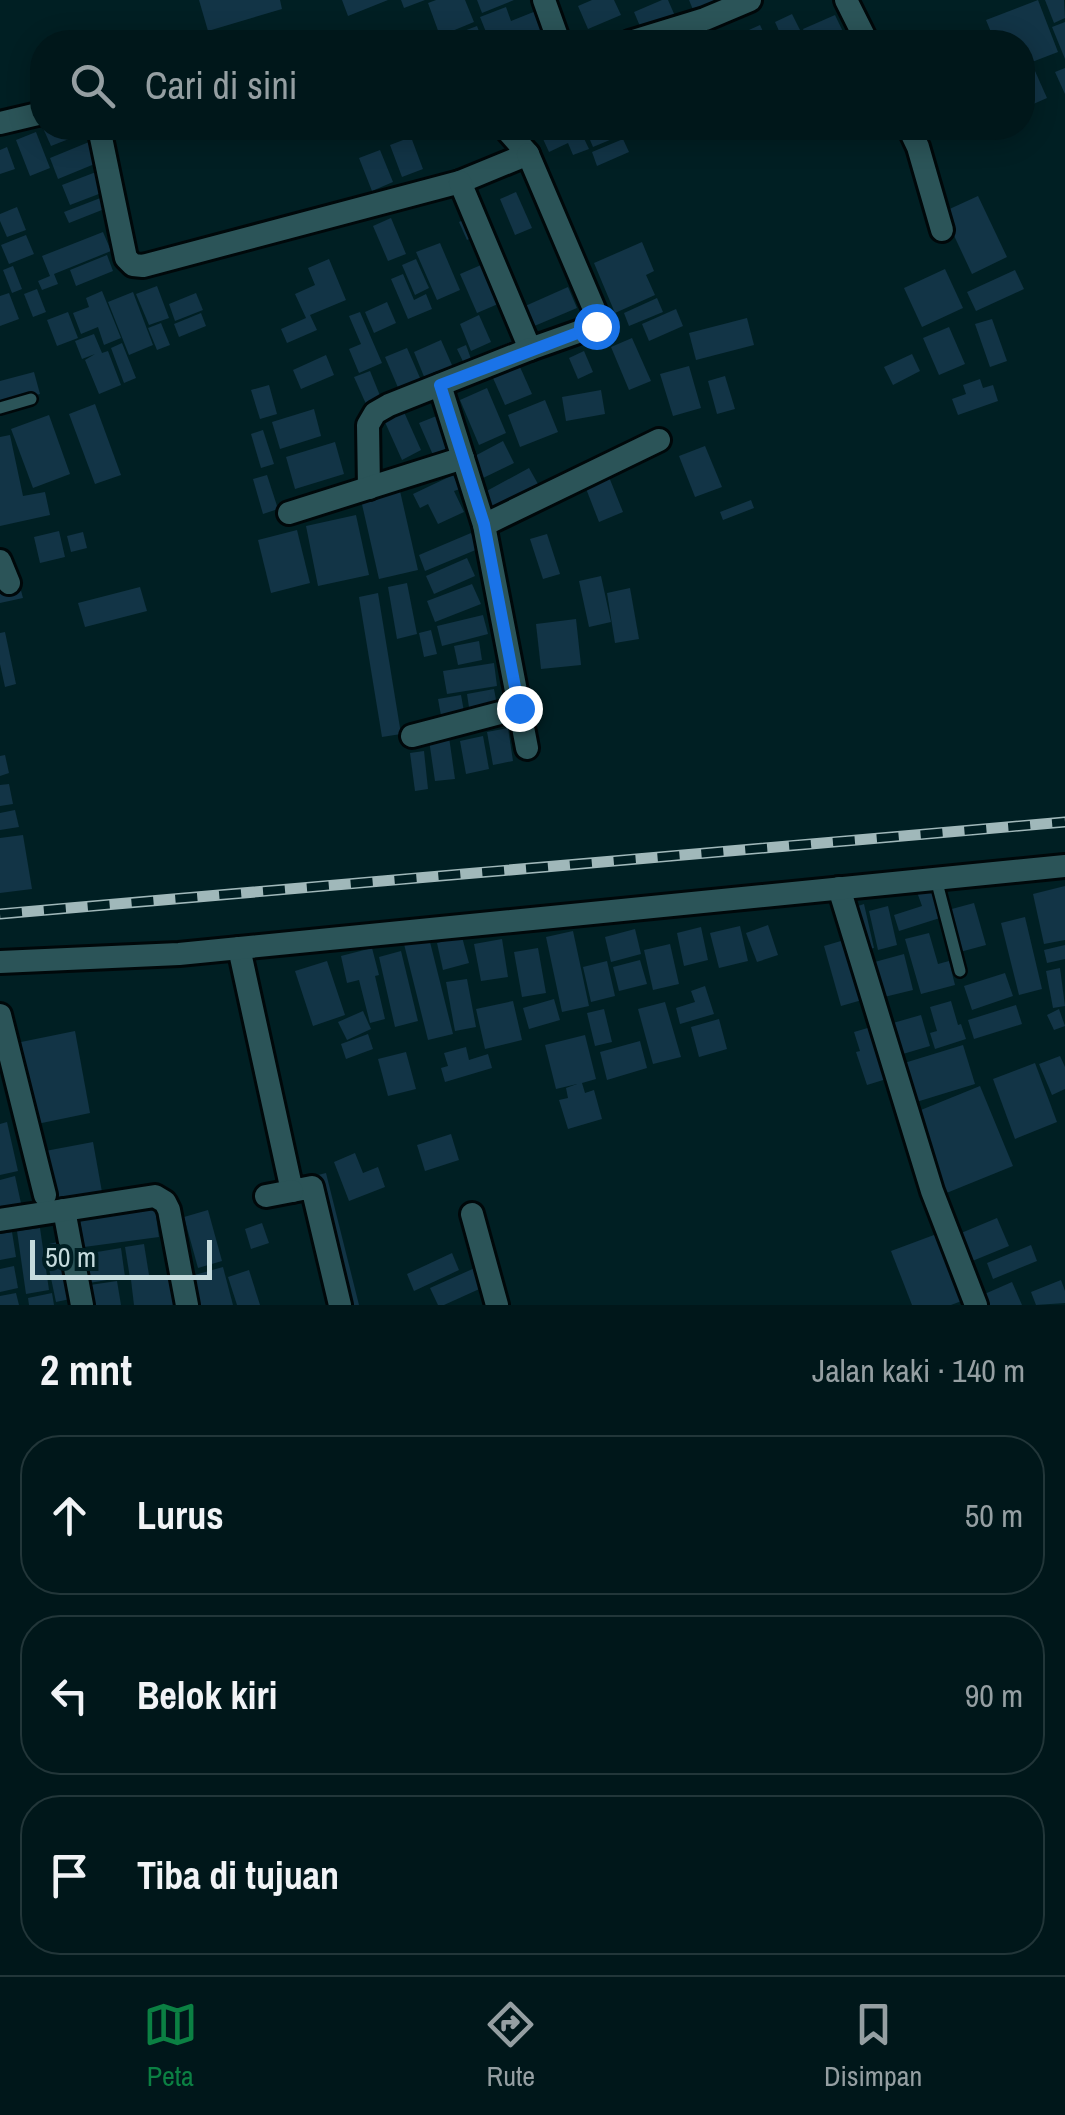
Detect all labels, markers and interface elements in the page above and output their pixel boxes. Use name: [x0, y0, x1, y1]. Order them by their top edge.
search box: [30, 30, 1035, 140]
icon: search: [65, 58, 120, 113]
text: Cari di sini: [145, 60, 297, 111]
route start: [574, 304, 620, 350]
route end: [497, 686, 543, 732]
scale bar: [30, 1235, 212, 1280]
text: 50 m: [45, 1238, 96, 1276]
text: 2 mnt: [40, 1342, 132, 1398]
text: Jalan kaki · 140 m: [812, 1349, 1025, 1392]
icon: ahead: [42, 1488, 97, 1543]
text: Lurus: [137, 1490, 224, 1541]
text: 50 m: [965, 1494, 1023, 1537]
icon: left: [42, 1668, 97, 1723]
text: Belok kiri: [137, 1670, 277, 1721]
text: 90 m: [965, 1674, 1023, 1717]
icon: arrive: [42, 1848, 97, 1903]
text: Tiba di tujuan: [137, 1850, 339, 1901]
tab: Peta: [143, 1997, 198, 2095]
tab: Rute: [483, 1997, 538, 2095]
tab: Disimpan: [824, 1997, 922, 2095]

